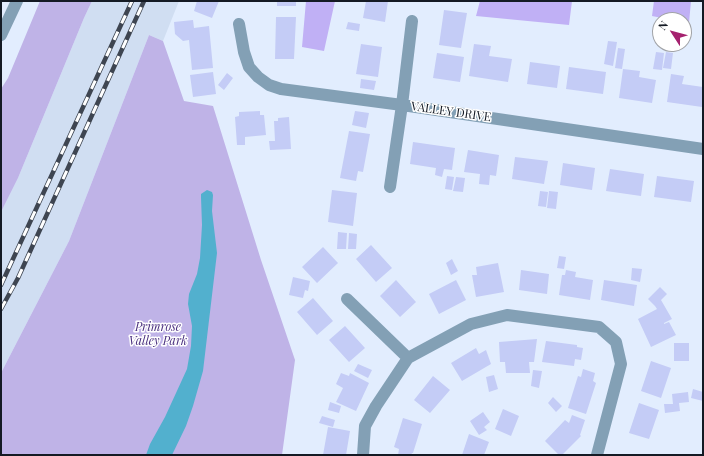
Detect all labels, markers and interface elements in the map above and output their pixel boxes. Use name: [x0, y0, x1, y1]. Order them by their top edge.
north arrow: [652, 12, 692, 52]
text: N: [654, 18, 671, 33]
street label: VALLEY DRIVE: [410, 99, 492, 125]
park label: Primrose Valley Park: [129, 320, 187, 348]

